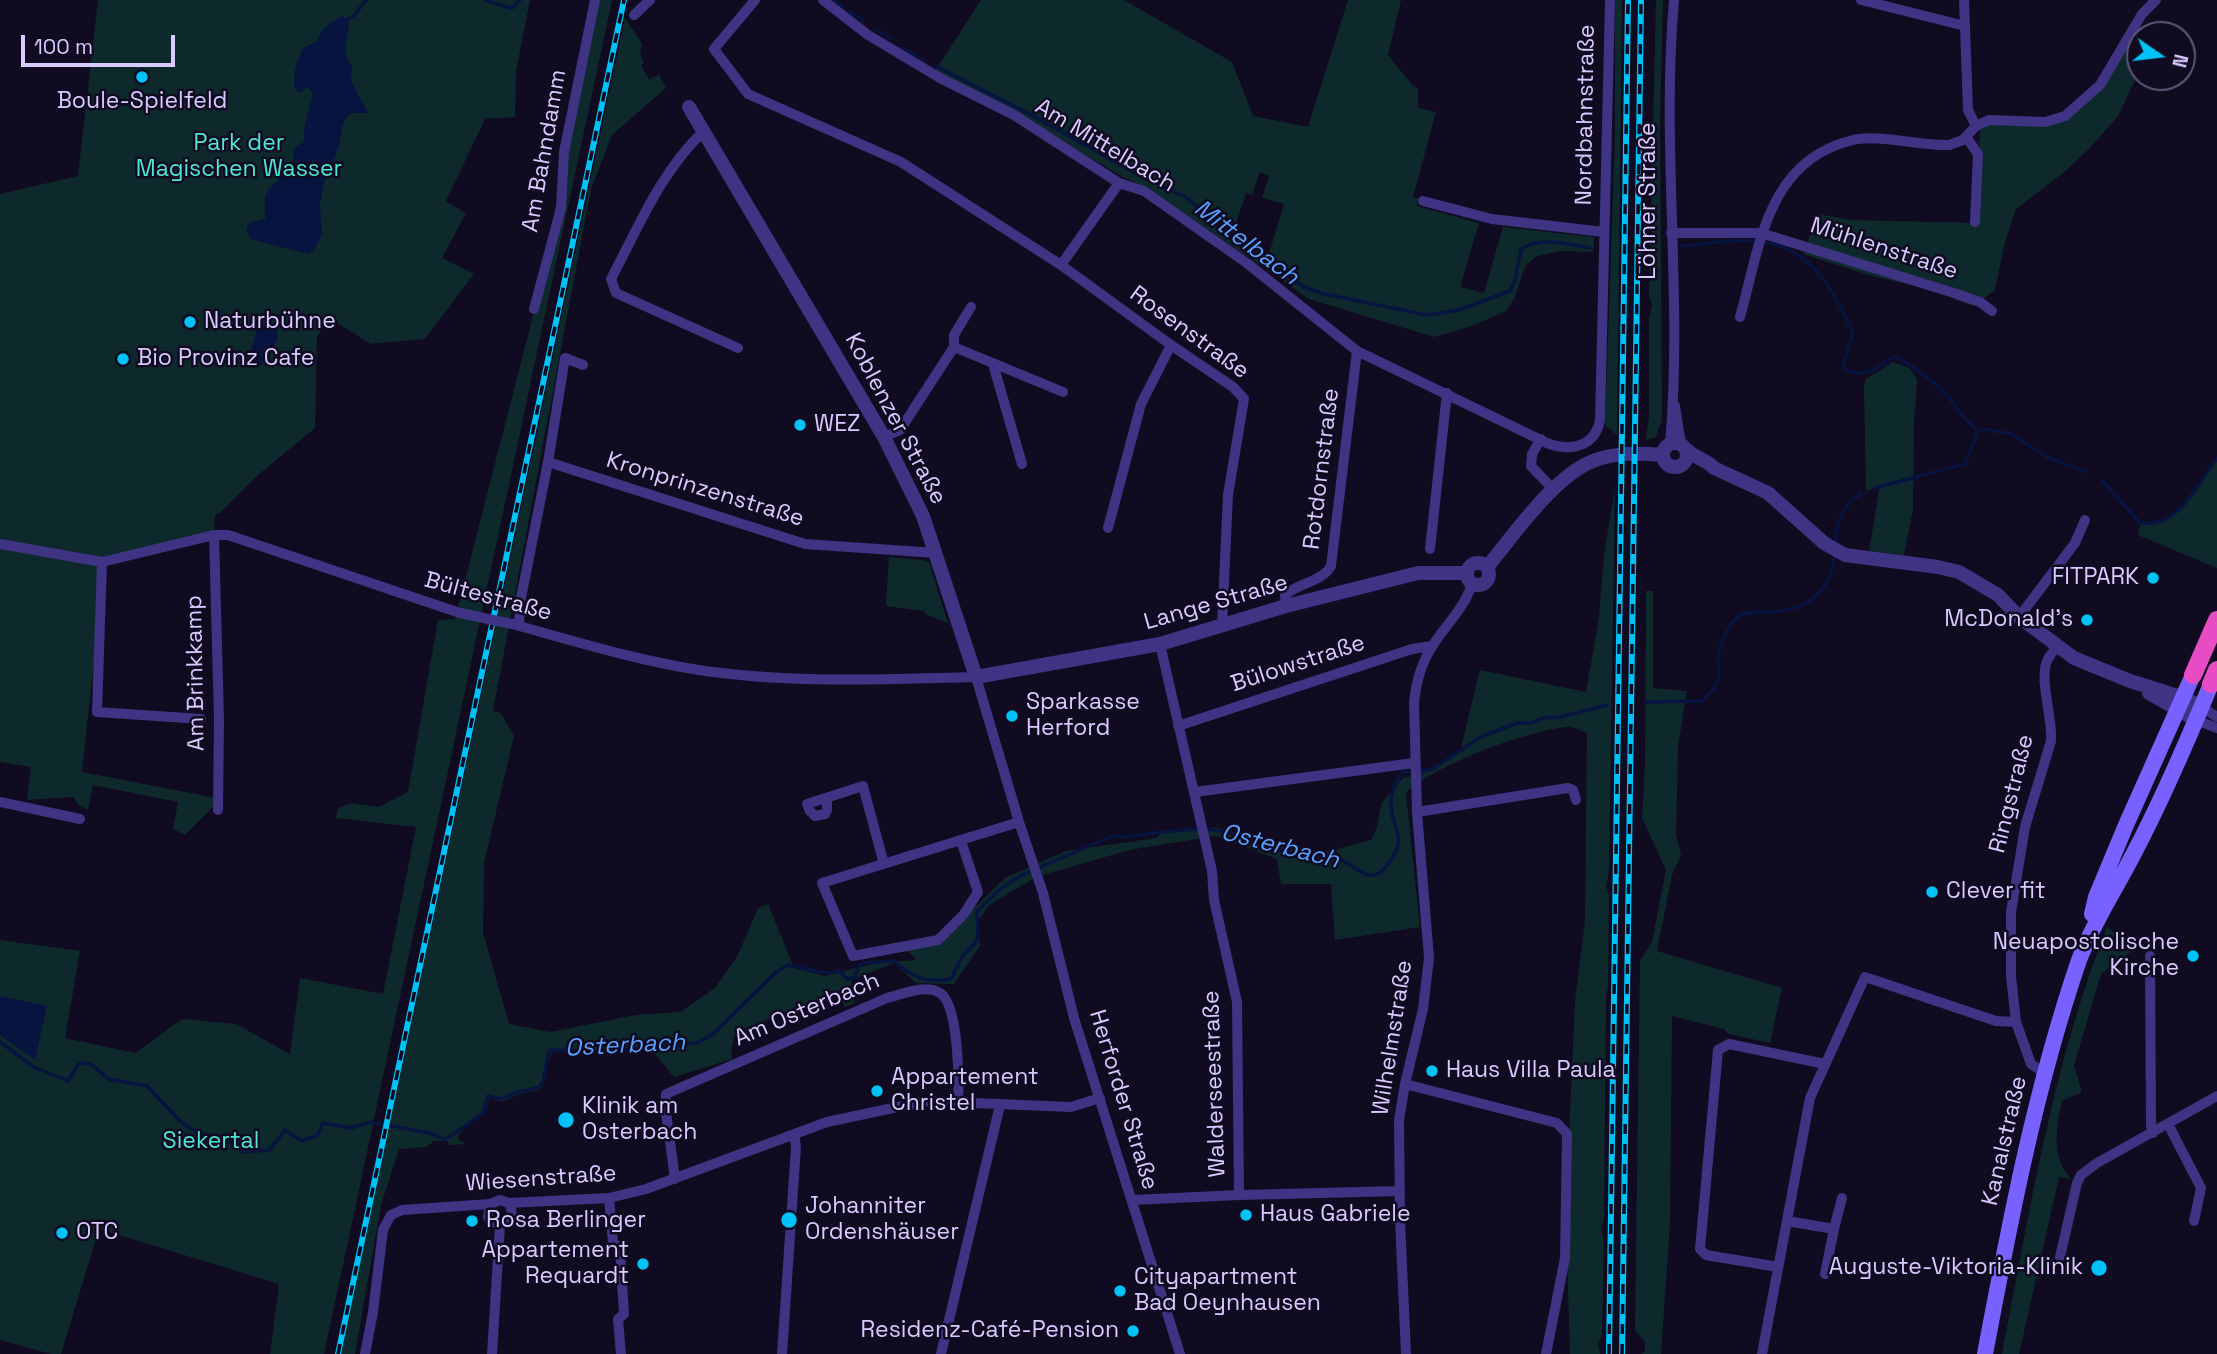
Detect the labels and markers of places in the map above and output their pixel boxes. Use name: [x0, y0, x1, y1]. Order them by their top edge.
marker: Boule-Spielfeld: [134, 69, 150, 85]
place label: Boule-Spielfeld: [57, 88, 227, 116]
place label: Naturbühne: [204, 308, 336, 336]
marker: Naturbühne: [182, 314, 198, 330]
place label: Bio Provinz Cafe: [137, 345, 314, 373]
marker: Bio Provinz Cafe: [115, 351, 131, 367]
place label: WEZ: [814, 411, 860, 439]
marker: WEZ: [792, 417, 808, 433]
place label: FITPARK: [2052, 564, 2139, 592]
marker: FITPARK: [2145, 570, 2161, 586]
place label: McDonald's: [1944, 606, 2073, 634]
marker: McDonald's: [2079, 612, 2095, 628]
place label: Sparkasse Herford: [1026, 689, 1140, 743]
marker: Sparkasse Herford: [1004, 708, 1020, 724]
place label: Clever fit: [1946, 878, 2046, 906]
marker: Clever fit: [1924, 884, 1940, 900]
place label: Neuapostolische Kirche: [1993, 929, 2179, 983]
marker: Neuapostolische Kirche: [2185, 948, 2201, 964]
place label: Haus Villa Paula: [1446, 1057, 1616, 1085]
marker: Haus Villa Paula: [1424, 1063, 1440, 1079]
place label: Appartement Christel: [891, 1064, 1039, 1118]
marker: Appartement Christel: [869, 1083, 885, 1099]
place label: Klinik am Osterbach: [582, 1093, 697, 1147]
marker: Klinik am Osterbach: [556, 1110, 576, 1130]
place label: Johanniter Ordenshäuser: [805, 1193, 959, 1247]
place label: Haus Gabriele: [1260, 1201, 1411, 1229]
place label: Rosa Berlinger: [486, 1207, 646, 1235]
marker: Haus Gabriele: [1238, 1207, 1254, 1223]
marker: Johanniter Ordenshäuser: [779, 1210, 799, 1230]
marker: Rosa Berlinger: [464, 1213, 480, 1229]
place label: OTC: [76, 1219, 118, 1247]
marker: OTC: [54, 1225, 70, 1241]
place label: Appartement Requardt: [481, 1237, 629, 1291]
place label: Auguste-Viktoria-Klinik: [1829, 1254, 2083, 1282]
marker: Appartement Requardt: [635, 1256, 651, 1272]
marker: Auguste-Viktoria-Klinik: [2089, 1258, 2109, 1278]
place label: Cityapartment Bad Oeynhausen: [1134, 1264, 1321, 1318]
marker: Cityapartment Bad Oeynhausen: [1112, 1283, 1128, 1299]
place label: Residenz-Café-Pension: [861, 1317, 1119, 1345]
marker: Residenz-Café-Pension: [1125, 1323, 1141, 1339]

